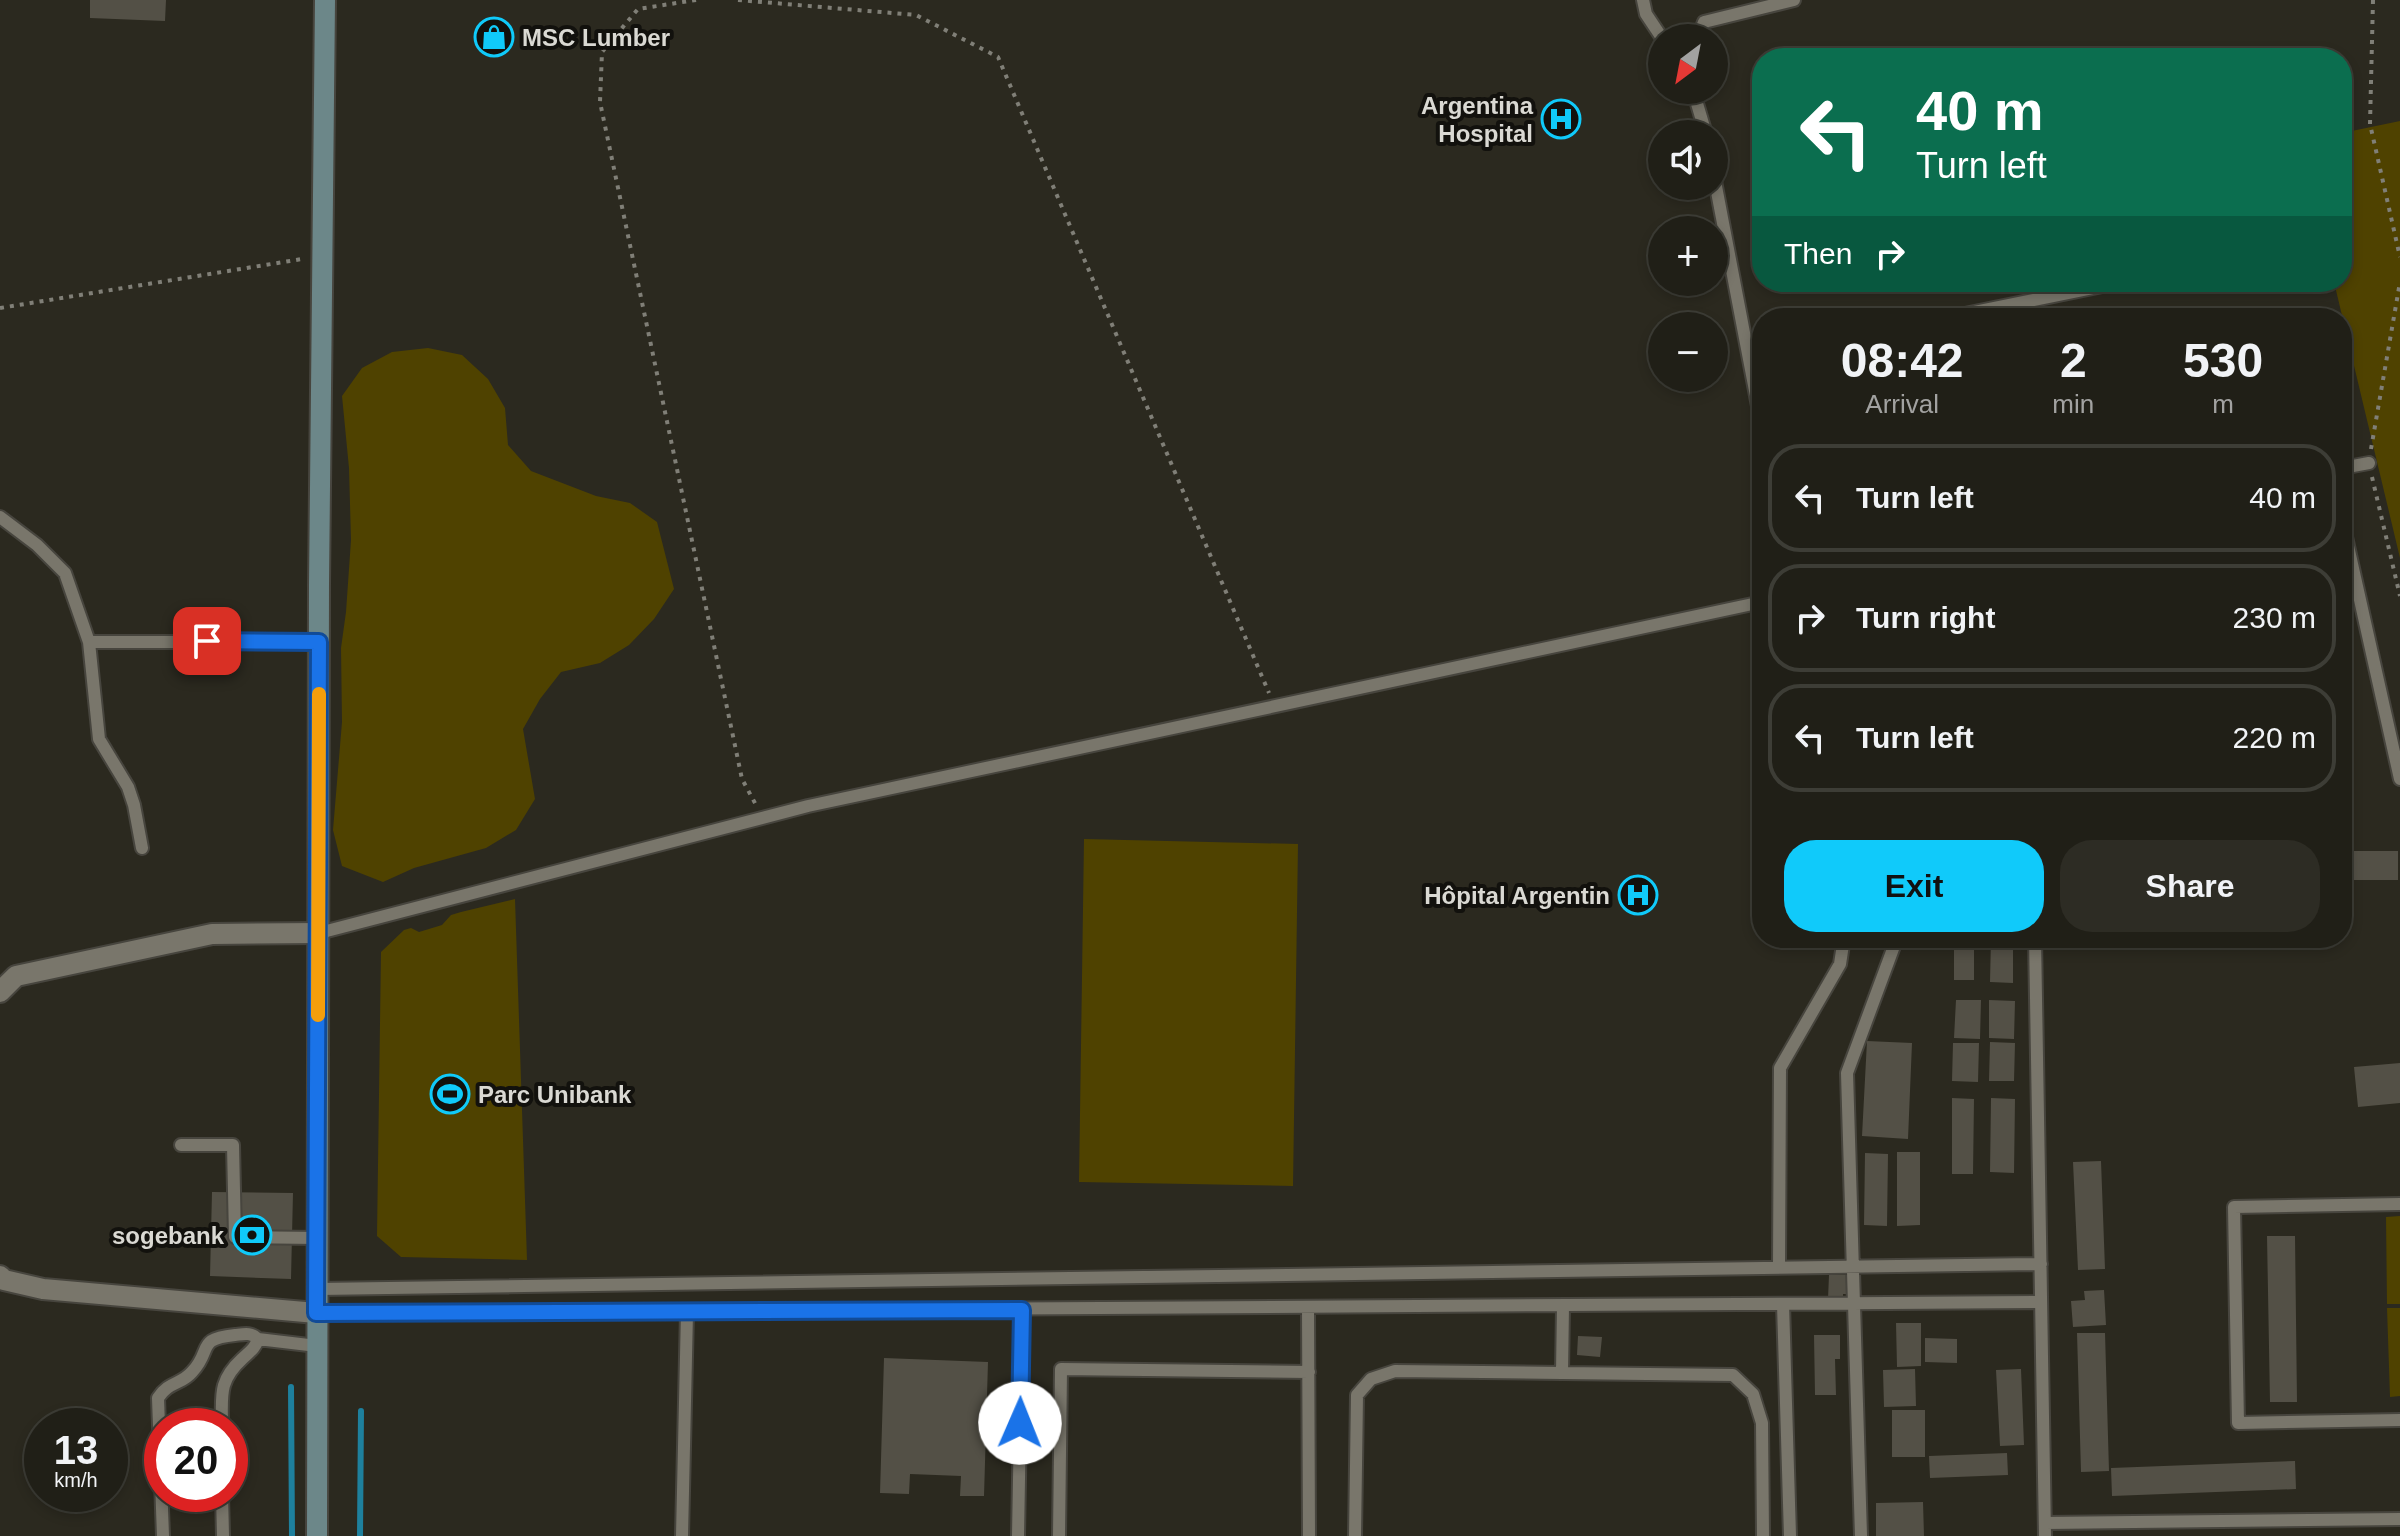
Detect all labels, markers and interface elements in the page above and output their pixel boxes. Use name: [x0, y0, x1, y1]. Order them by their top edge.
shop icon: MSC Lumber: [473, 16, 515, 58]
place label: MSC Lumber: [522, 24, 670, 51]
north arrow: [1648, 24, 1728, 104]
map controls: [1648, 24, 1728, 392]
text: 40 m: [1916, 79, 2044, 142]
icon: left: [1784, 80, 1888, 184]
place label: Argentina Hospital: [1421, 92, 1534, 147]
hospital icon: Argentina Hospital: [1540, 98, 1582, 140]
button: sound: [1648, 120, 1728, 200]
text: Turn left: [1916, 145, 2047, 186]
button: +: [1648, 216, 1728, 296]
icon: right: [1868, 232, 1912, 276]
text: Then: [1784, 237, 1852, 270]
button: −: [1648, 312, 1728, 392]
text: 08:42: [1841, 334, 1964, 387]
text: 2: [2060, 334, 2087, 387]
text: 530: [2183, 334, 2263, 387]
text: Arrival: [1865, 389, 1939, 419]
text: min: [2052, 389, 2094, 419]
text: m: [2212, 389, 2234, 419]
icon: left: [1788, 476, 1832, 520]
text: Turn left: [1856, 481, 1974, 514]
text: 40 m: [2249, 481, 2316, 514]
icon: right: [1788, 596, 1832, 640]
text: Turn right: [1856, 601, 1995, 634]
text: 230 m: [2233, 601, 2316, 634]
pin: [173, 607, 241, 675]
icon: arrive: [185, 619, 229, 663]
icon: left: [1788, 716, 1832, 760]
text: Turn left: [1856, 721, 1974, 754]
text: 220 m: [2233, 721, 2316, 754]
button: Exit: [1784, 840, 2044, 932]
button: Share: [2060, 840, 2320, 932]
hospital icon: Hôpital Argentin: [1617, 874, 1659, 916]
place label: Hôpital Argentin: [1424, 882, 1610, 909]
sports icon: Parc Unibank: [429, 1073, 471, 1115]
place label: Parc Unibank: [478, 1081, 632, 1108]
bank icon: sogebank: [231, 1214, 273, 1256]
place label: sogebank: [112, 1222, 225, 1249]
position arrow: [978, 1381, 1062, 1465]
speed limit sign: 20: [144, 1408, 248, 1512]
text: 13: [54, 1428, 98, 1472]
text: km/h: [54, 1469, 98, 1491]

